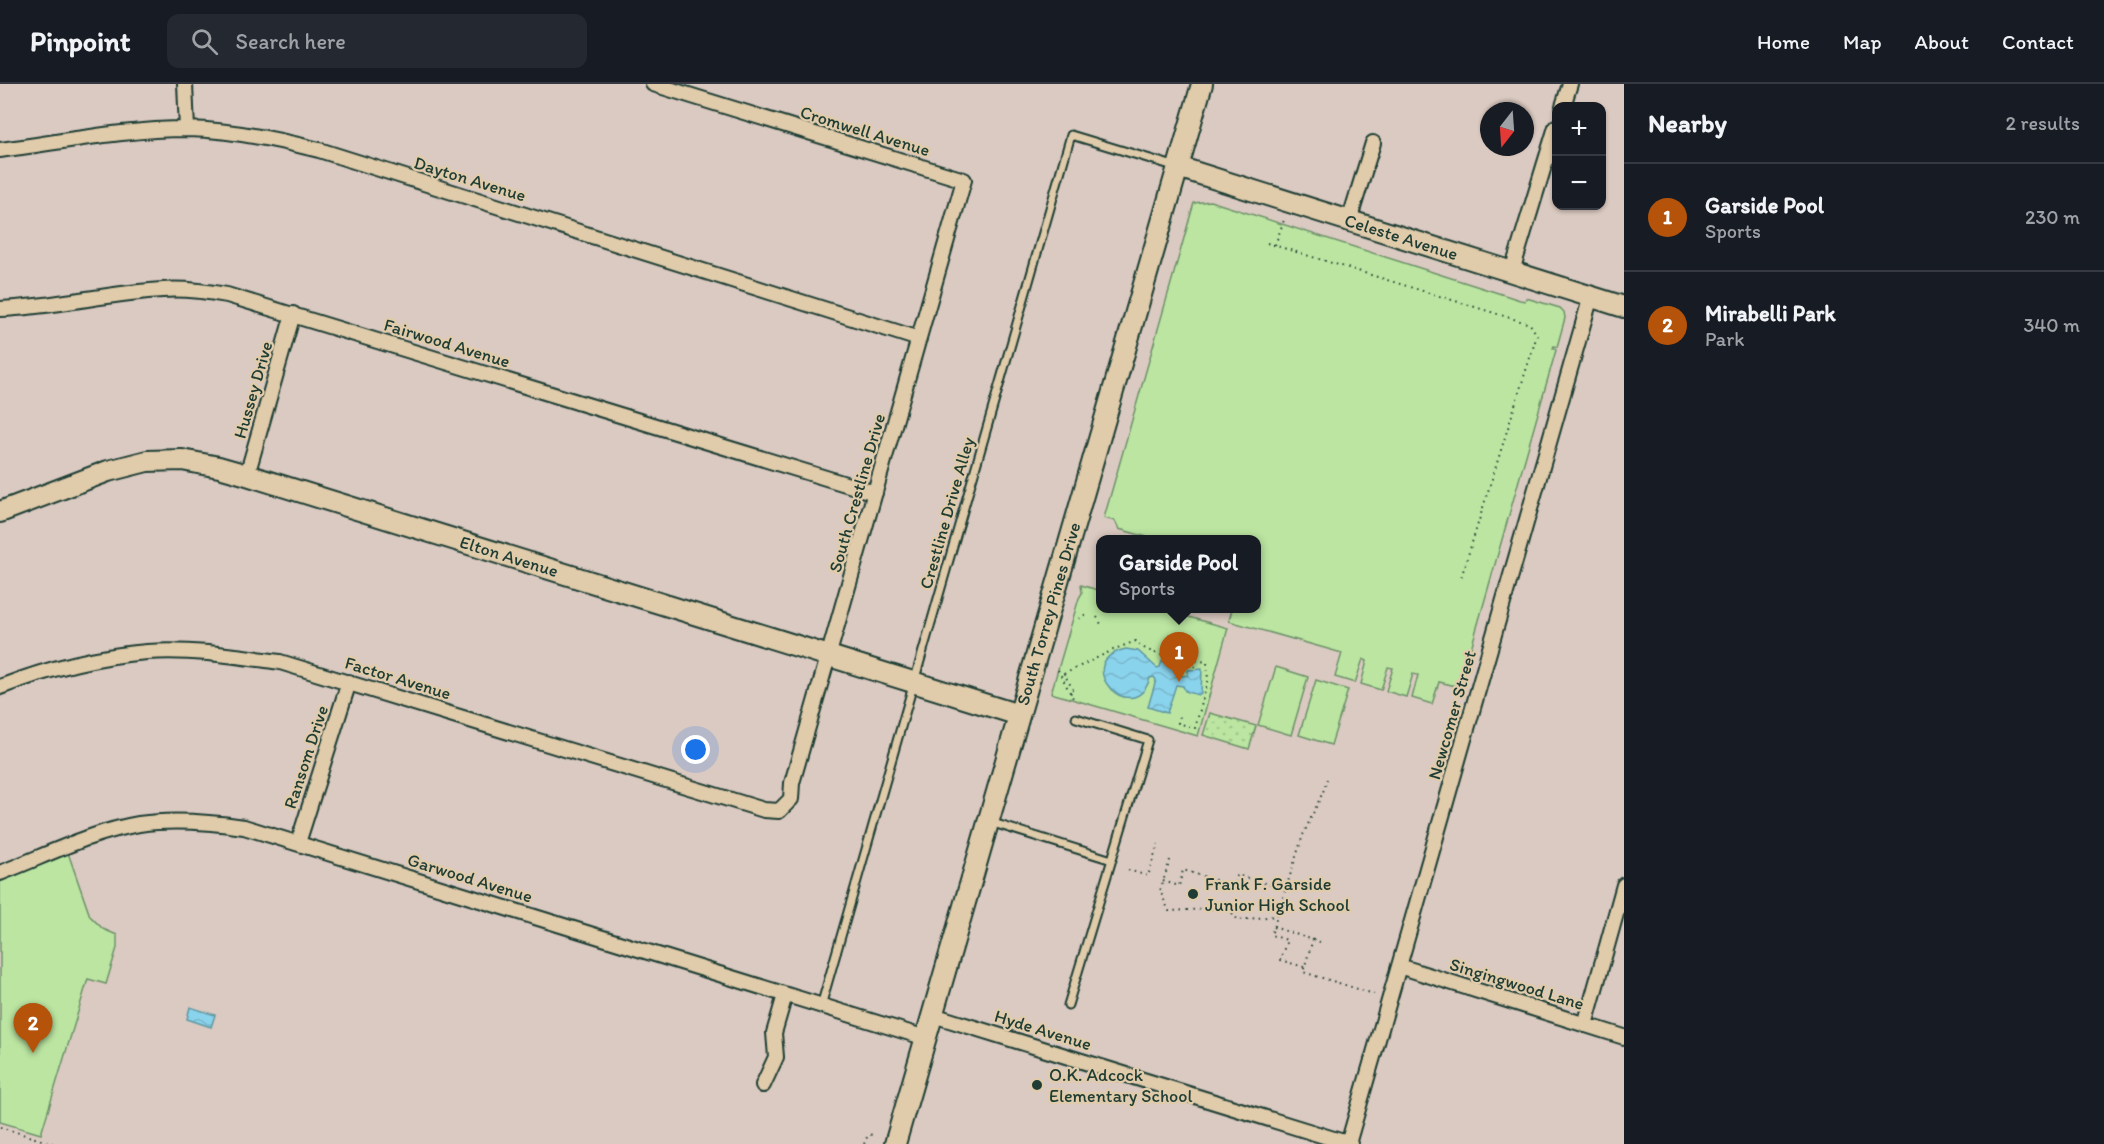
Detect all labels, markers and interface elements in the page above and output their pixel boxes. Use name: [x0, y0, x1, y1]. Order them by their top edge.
search box: [167, 14, 587, 68]
text: Pinpoint: [30, 24, 131, 58]
icon: search: [188, 25, 221, 58]
text: Search here: [236, 28, 346, 55]
text: Home: [1757, 29, 1810, 54]
text: Map: [1843, 29, 1882, 54]
text: About: [1915, 29, 1969, 54]
text: Contact: [2002, 29, 2074, 54]
street label: Cromwell Avenue: [797, 101, 933, 161]
north arrow: [1480, 102, 1534, 156]
map controls: [1552, 102, 1606, 210]
button: +: [1552, 102, 1606, 156]
text: Nearby: [1648, 107, 1727, 139]
text: 2 results: [2006, 111, 2080, 135]
street label: Dayton Avenue: [411, 152, 529, 206]
button: −: [1552, 156, 1606, 210]
text: Garside Pool: [1705, 192, 1824, 219]
text: 1: [1663, 205, 1672, 229]
text: 230 m: [2025, 205, 2080, 229]
street label: Celeste Avenue: [1342, 209, 1461, 265]
text: Sports: [1705, 219, 1761, 243]
text: Mirabelli Park: [1705, 300, 1836, 327]
street label: Fairwood Avenue: [381, 313, 513, 373]
text: 2: [1662, 313, 1673, 337]
text: 340 m: [2023, 313, 2080, 337]
text: Park: [1705, 327, 1744, 351]
street label: Hussey Drive: [229, 339, 277, 441]
street label: South Crestline Drive: [824, 411, 890, 575]
street label: Crestline Drive Alley: [915, 434, 979, 592]
street label: South Torrey Pines Drive: [1012, 520, 1085, 708]
street label: Elton Avenue: [457, 531, 561, 582]
popup: [1096, 535, 1261, 613]
text: Garside Pool: [1119, 549, 1238, 576]
text: Sports: [1119, 576, 1175, 600]
pin: 1: [1160, 632, 1198, 682]
street label: Newcomer Street: [1423, 648, 1481, 782]
street label: Factor Avenue: [342, 651, 454, 705]
street label: Ransom Drive: [279, 703, 333, 811]
your location: [681, 735, 710, 764]
street label: Garwood Avenue: [405, 849, 535, 907]
place label: Frank F. Garside Junior High School: [1205, 873, 1350, 916]
marker: Frank F. Garside Junior High School: [1186, 887, 1200, 901]
street label: Singingwood Lane: [1447, 953, 1587, 1015]
pin: 2: [14, 1004, 52, 1053]
street label: Hyde Avenue: [992, 1005, 1094, 1055]
place label: O.K. Adcock Elementary School: [1049, 1064, 1193, 1107]
marker: O.K. Adcock Elementary School: [1030, 1078, 1044, 1092]

